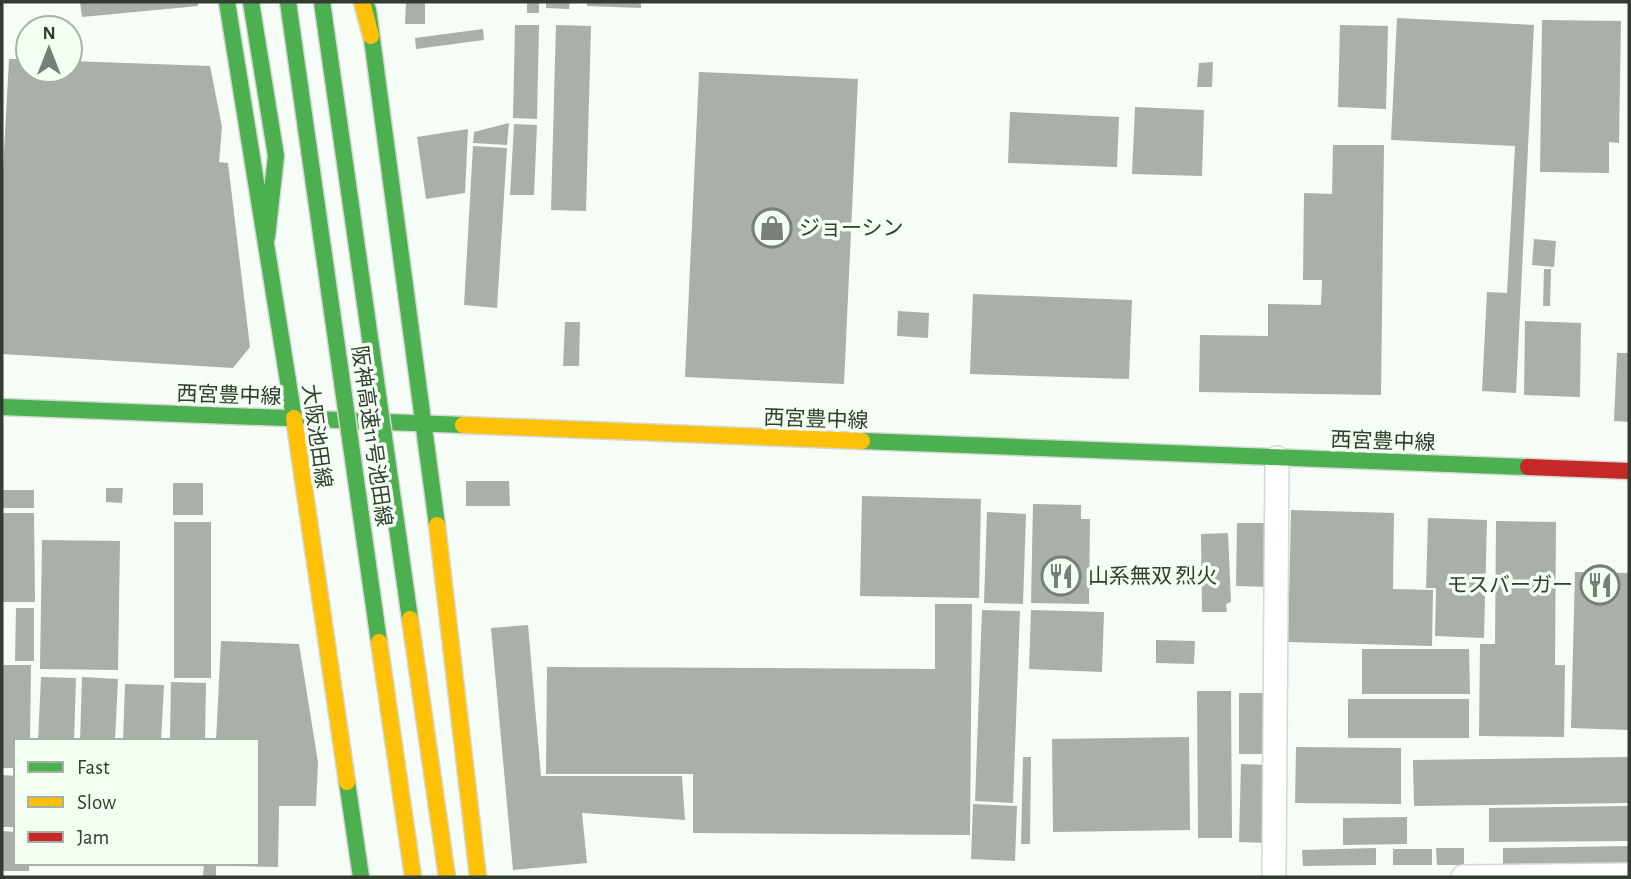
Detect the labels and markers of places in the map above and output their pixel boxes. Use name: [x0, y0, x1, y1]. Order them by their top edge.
shop icon: ジョーシン: [751, 207, 793, 249]
place label: ジョーシン: [799, 218, 904, 239]
restaurant icon: 山系無双 烈火: [1040, 555, 1082, 597]
restaurant icon: モスバーガー: [1579, 564, 1621, 606]
place label: 山系無双 烈火: [1088, 565, 1217, 587]
place label: モスバーガー: [1447, 574, 1573, 596]

